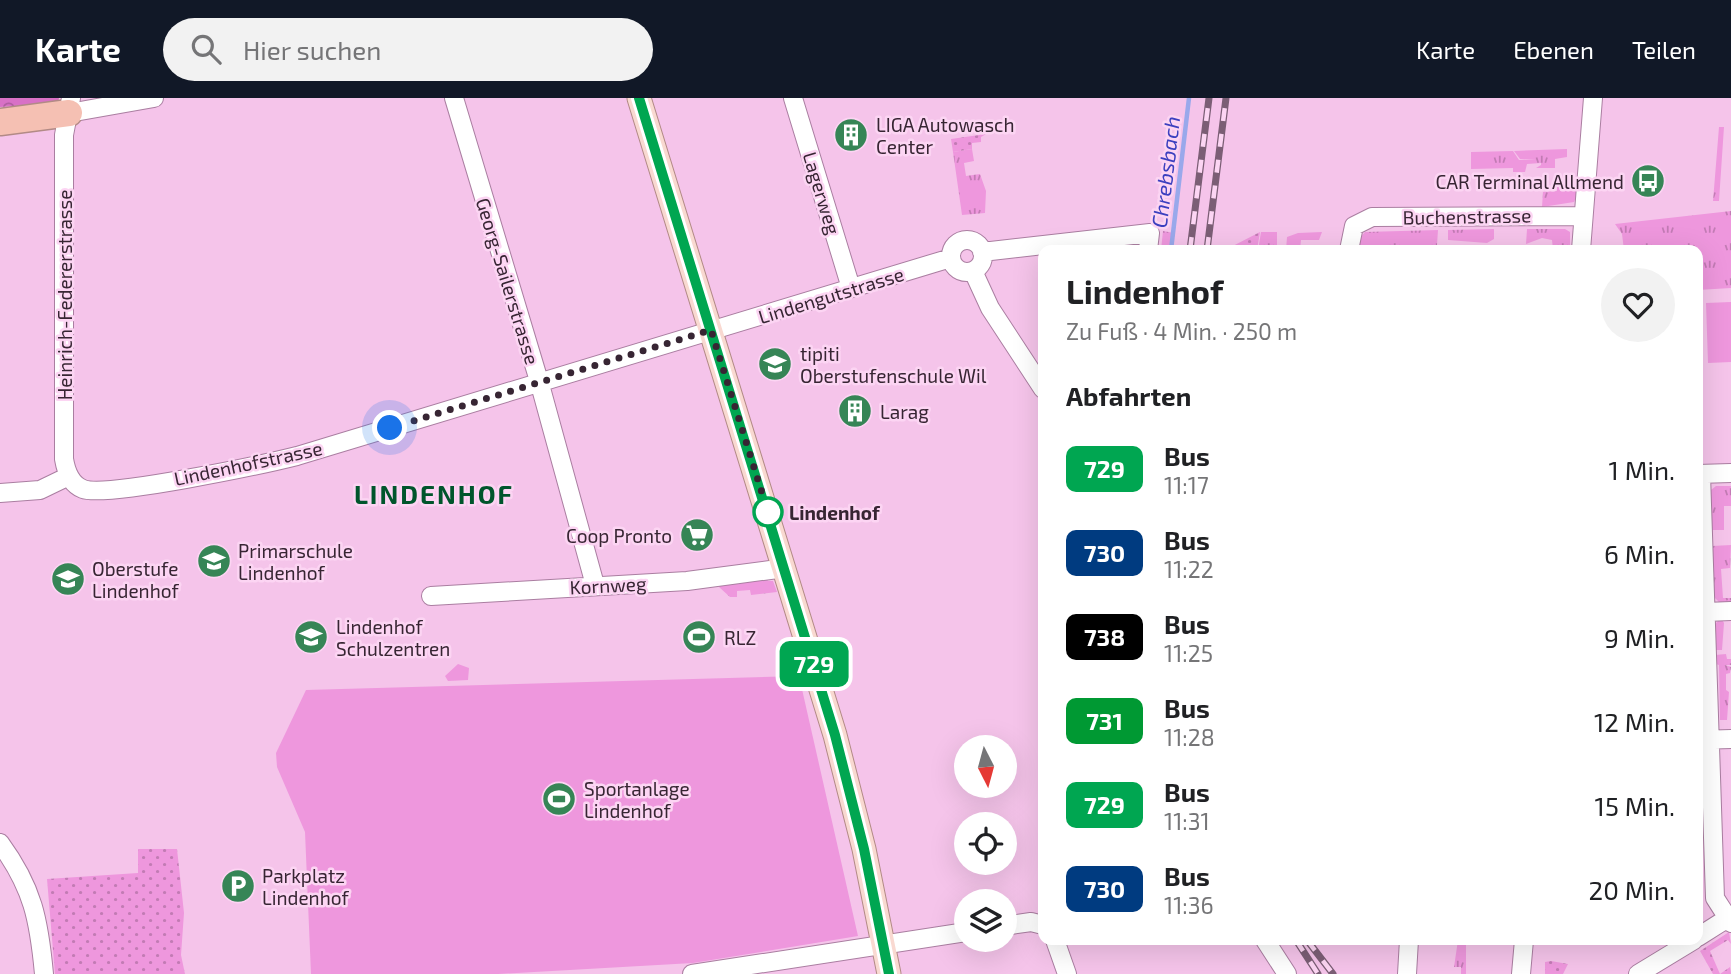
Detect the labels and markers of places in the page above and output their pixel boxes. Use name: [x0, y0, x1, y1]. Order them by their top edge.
place label: LIGA Autowasch Center: [876, 113, 1014, 158]
building icon: LIGA Autowasch Center: [832, 116, 870, 154]
bus stop icon: CAR Terminal Allmend: [1629, 162, 1667, 200]
place label: CAR Terminal Allmend: [1435, 170, 1624, 193]
place label: tipiti Oberstufenschule Wil: [800, 342, 987, 387]
school or university icon: tipiti Oberstufenschule Wil: [756, 345, 794, 383]
building icon: Larag: [836, 392, 874, 430]
place label: Larag: [880, 400, 929, 423]
marker: Lindenhof: [753, 497, 783, 527]
place label: Lindenhof: [789, 501, 881, 524]
supermarket icon: Coop Pronto: [678, 516, 716, 554]
place label: Coop Pronto: [566, 524, 672, 547]
place label: Primarschule Lindenhof: [238, 539, 353, 584]
school or university icon: Primarschule Lindenhof: [195, 542, 233, 580]
place label: Oberstufe Lindenhof: [92, 557, 179, 602]
school or university icon: Oberstufe Lindenhof: [49, 560, 87, 598]
place label: Lindenhof Schulzentren: [336, 615, 450, 660]
school or university icon: Lindenhof Schulzentren: [292, 618, 330, 656]
sports icon: RLZ: [680, 618, 718, 656]
place label: RLZ: [724, 626, 756, 649]
place label: Sportanlage Lindenhof: [584, 777, 690, 822]
sports icon: Sportanlage Lindenhof: [540, 780, 578, 818]
place label: Parkplatz Lindenhof: [262, 864, 349, 909]
parking icon: Parkplatz Lindenhof: [219, 867, 257, 905]

